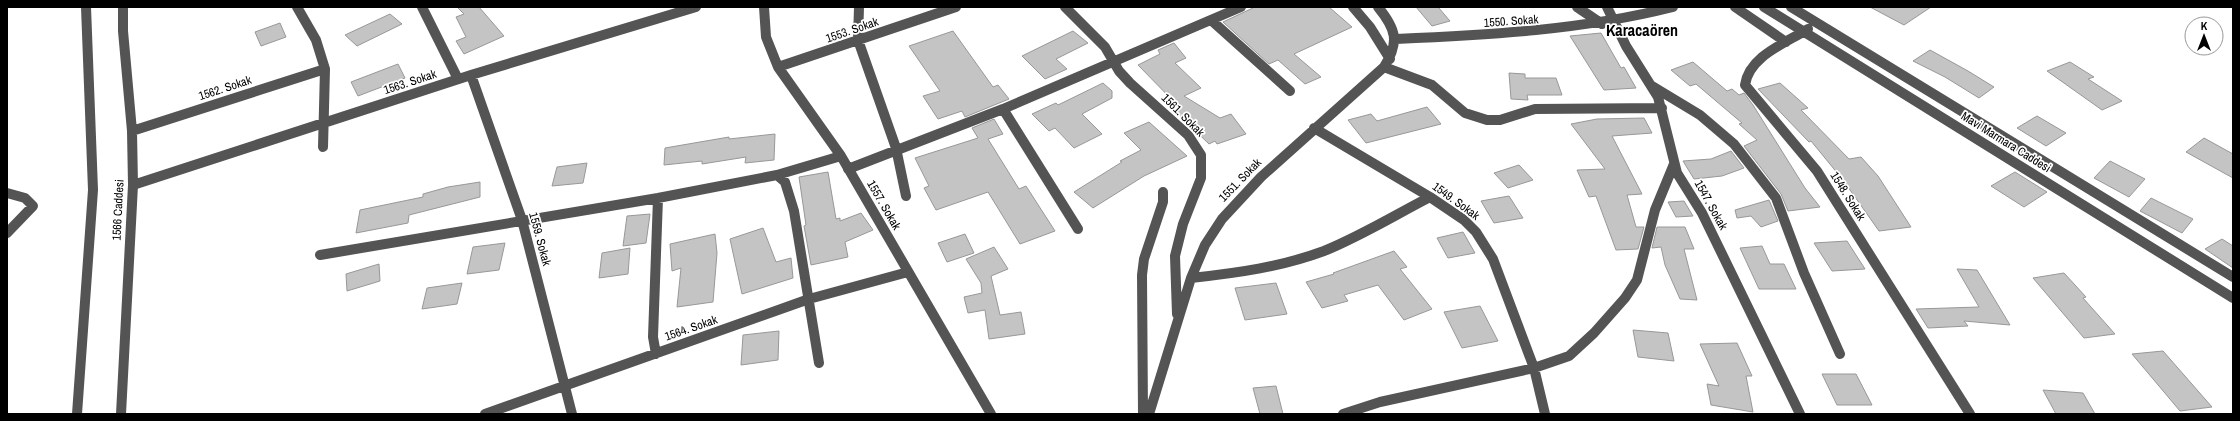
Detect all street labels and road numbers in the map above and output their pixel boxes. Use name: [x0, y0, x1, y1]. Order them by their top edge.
street label: 1550. Sokak: [1483, 11, 1539, 31]
street label: 1553. Sokak: [824, 14, 881, 46]
street label: 1563. Sokak: [382, 66, 439, 98]
street label: 1562. Sokak: [197, 72, 254, 104]
street label: 1561. Sokak: [1158, 90, 1208, 140]
street label: Mavi Marmara Caddesi: [1958, 108, 2054, 176]
street label: 1551. Sokak: [1215, 155, 1265, 205]
street label: 1548. Sokak: [1827, 169, 1869, 224]
street label: 1557. Sokak: [863, 177, 905, 233]
street label: 1547. Sokak: [1691, 177, 1731, 233]
street label: 1549. Sokak: [1429, 178, 1483, 224]
street label: 1566 Caddesi: [108, 179, 128, 241]
street label: 1559. Sokak: [525, 211, 555, 268]
street label: 1564. Sokak: [663, 312, 720, 344]

